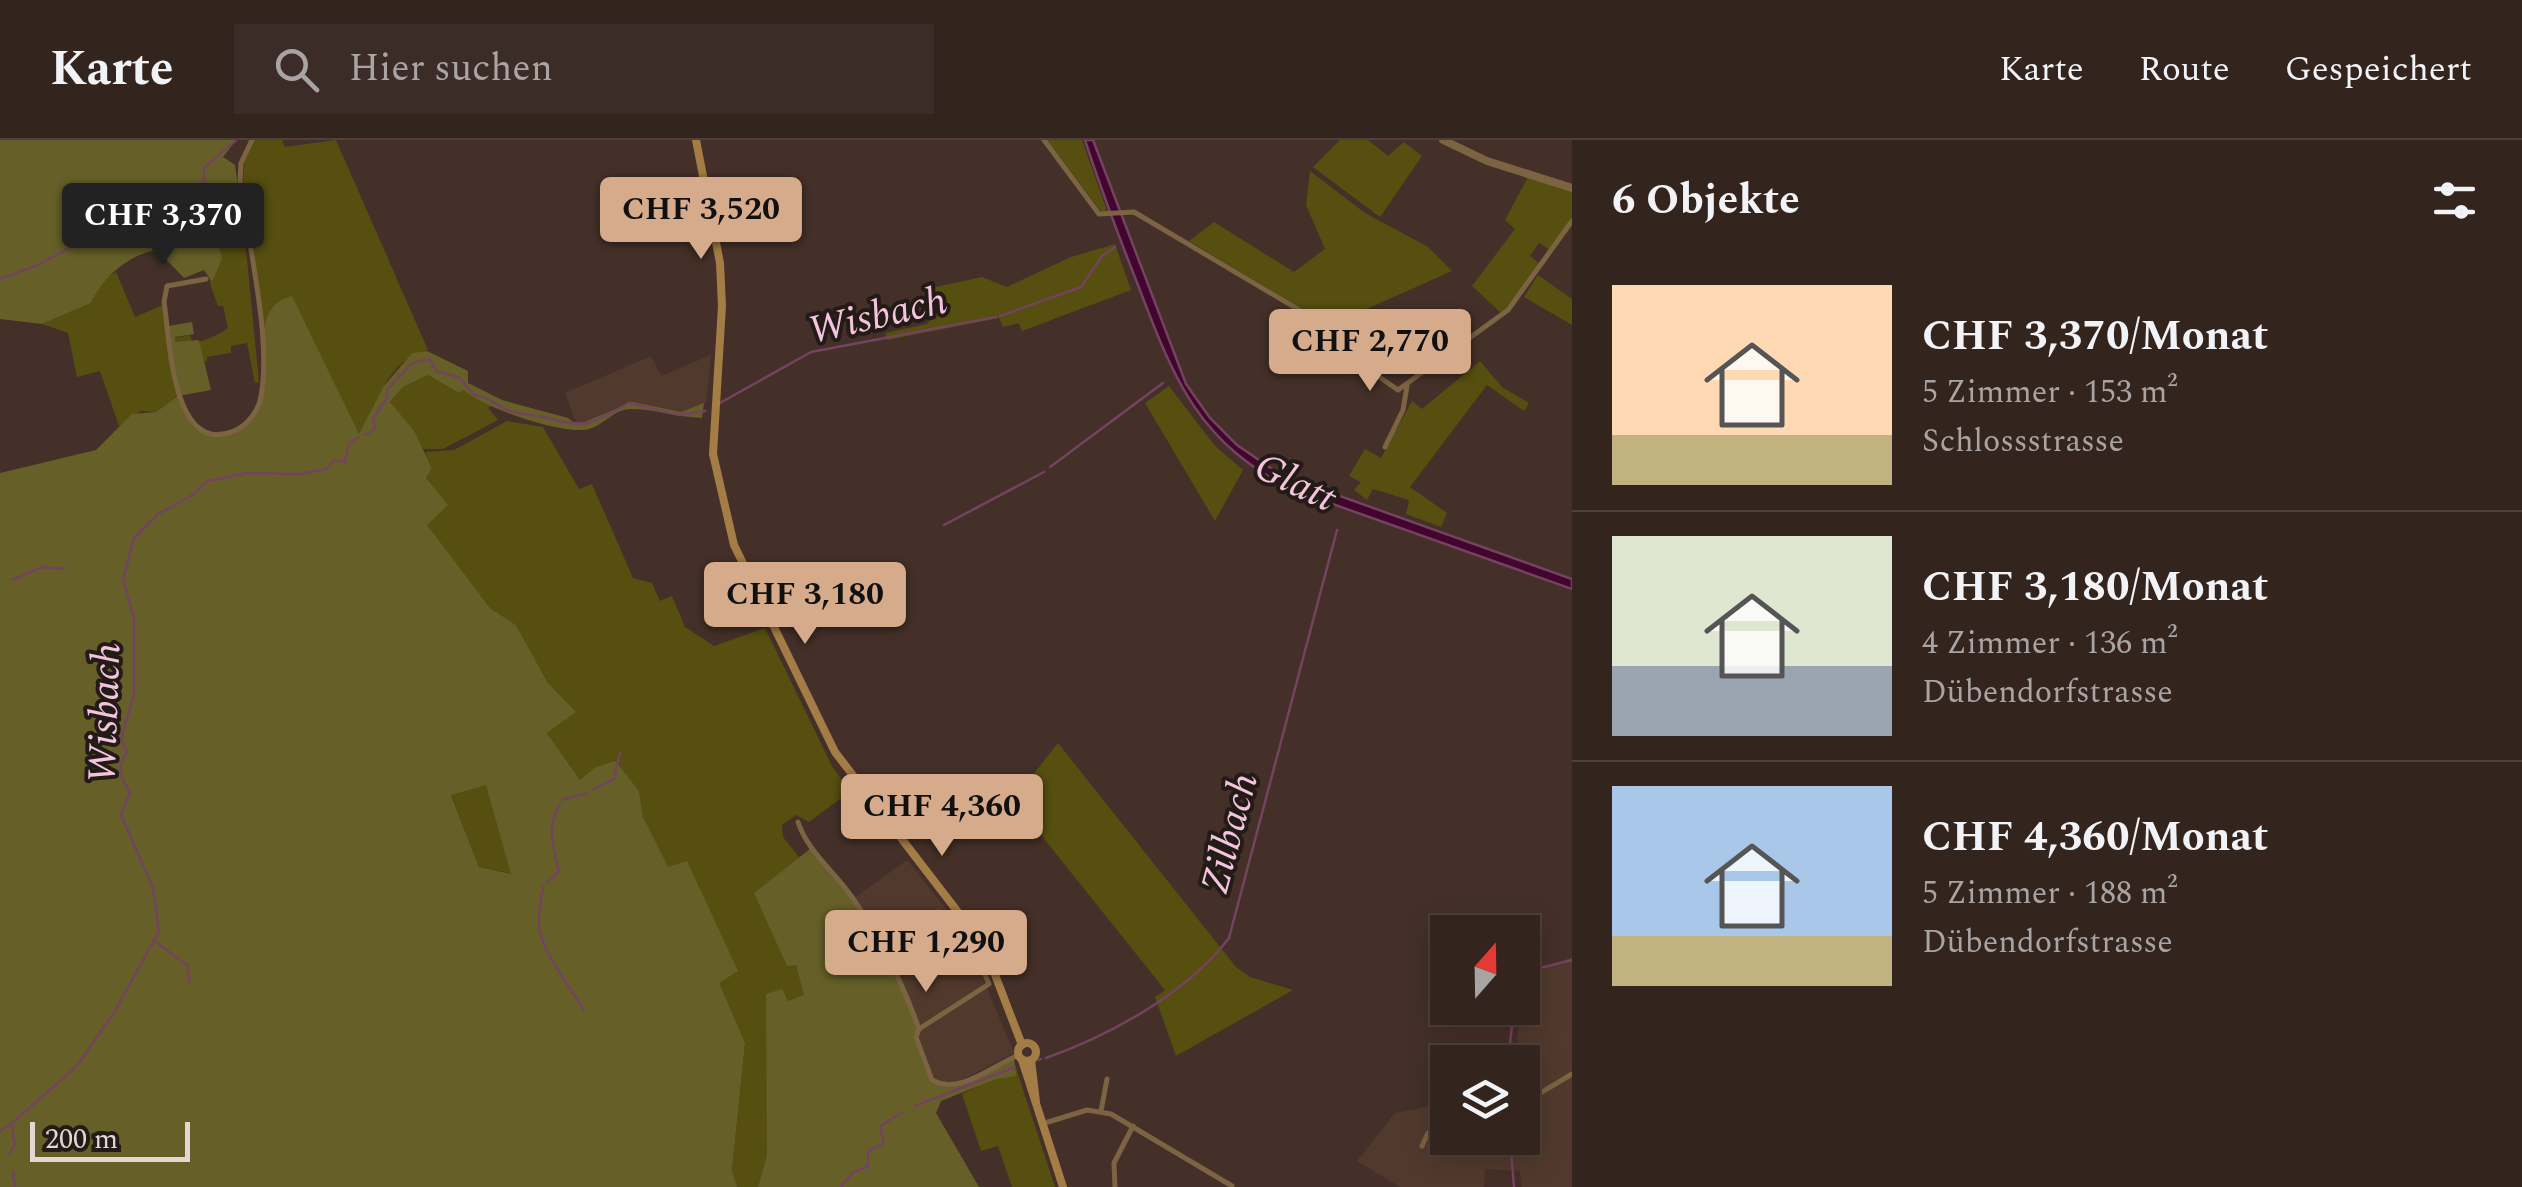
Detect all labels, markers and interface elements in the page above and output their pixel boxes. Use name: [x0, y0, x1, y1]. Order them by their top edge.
search box: [234, 24, 934, 114]
text: Karte: [50, 33, 174, 106]
text: Hier suchen: [349, 40, 553, 98]
icon: search: [269, 42, 324, 97]
text: Karte: [1999, 43, 2084, 96]
text: Route: [2139, 43, 2230, 96]
text: Gespeichert: [2285, 43, 2472, 96]
text: 6 Objekte: [1612, 169, 1800, 232]
icon: filters: [2427, 173, 2482, 228]
pin: CHF 3,520: [587, 177, 815, 262]
pin: CHF 3,370: [49, 183, 277, 268]
text: CHF 3,520: [622, 185, 780, 234]
text: CHF 3,370: [84, 191, 242, 240]
water label: Wisbach: [802, 271, 953, 362]
text: CHF 3,370/Monat: [1922, 305, 2268, 368]
pin: CHF 2,770: [1256, 309, 1484, 394]
text: CHF 2,770: [1291, 317, 1449, 366]
icon: home: [1692, 325, 1812, 445]
text: 5 Zimmer · 153 m²: [1922, 368, 2178, 417]
text: Schlossstrasse: [1922, 417, 2124, 466]
water label: Glatt: [1244, 437, 1348, 530]
text: CHF 3,180/Monat: [1922, 556, 2268, 619]
pin: CHF 3,180: [691, 562, 919, 647]
text: CHF 3,180: [726, 570, 884, 619]
icon: home: [1692, 576, 1812, 696]
text: 4 Zimmer · 136 m²: [1922, 619, 2178, 668]
water label: Wisbach: [73, 642, 138, 784]
text: Dübendorfstrasse: [1922, 668, 2173, 717]
water label: Zilbach: [1185, 766, 1276, 901]
pin: CHF 4,360: [828, 774, 1056, 859]
text: CHF 4,360: [863, 782, 1021, 831]
text: CHF 4,360/Monat: [1922, 806, 2268, 869]
icon: home: [1692, 826, 1812, 946]
text: 5 Zimmer · 188 m²: [1922, 869, 2178, 918]
pin: CHF 1,290: [812, 910, 1040, 995]
north arrow: [1430, 915, 1540, 1025]
map controls: [1430, 915, 1540, 1155]
text: CHF 1,290: [847, 918, 1005, 967]
text: Dübendorfstrasse: [1922, 918, 2173, 967]
button: layers: [1430, 1045, 1540, 1155]
scale bar: [30, 1117, 190, 1162]
text: 200 m: [45, 1118, 118, 1161]

